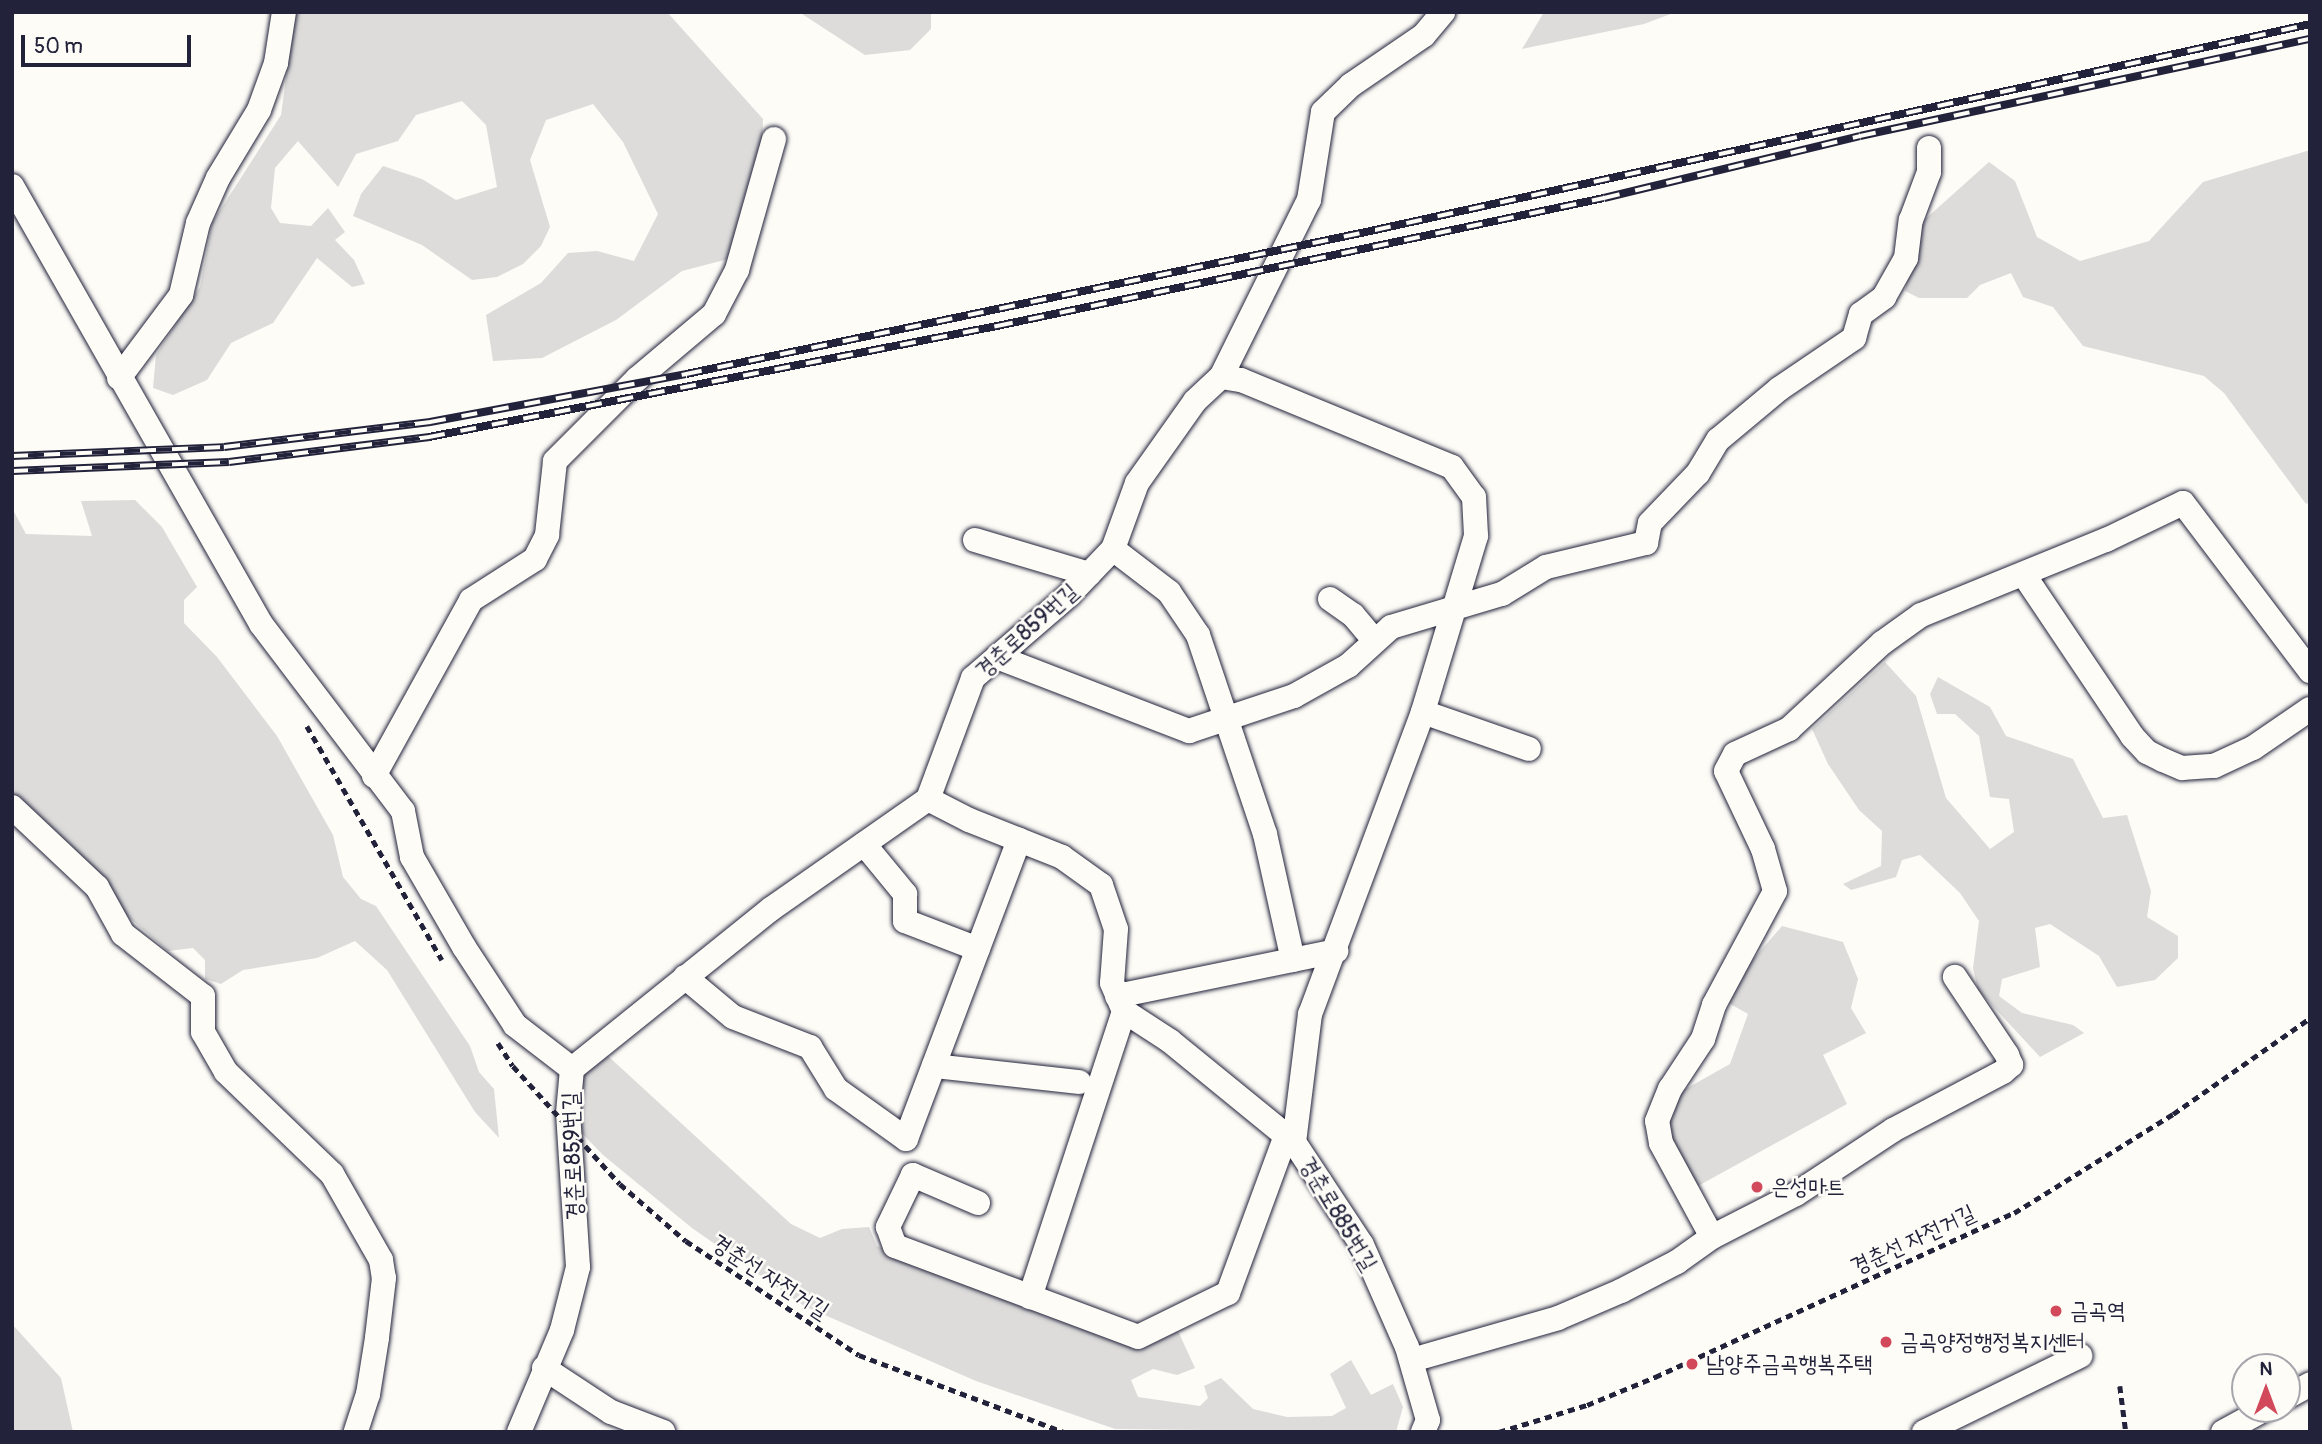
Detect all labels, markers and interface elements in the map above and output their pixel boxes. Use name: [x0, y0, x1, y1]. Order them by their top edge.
scale bar: [24, 21, 194, 65]
text: 50 m: [34, 33, 83, 60]
street label: 경춘로859번길: [970, 578, 1084, 684]
street label: 경춘로859번길: [557, 1091, 589, 1221]
street label: 경춘로885번길: [1293, 1152, 1383, 1276]
place label: 은성마트: [1771, 1173, 1845, 1201]
marker: 은성마트: [1749, 1179, 1765, 1195]
street label: 경춘선 자전거길: [1846, 1199, 1980, 1281]
street label: 경춘선 자전거길: [706, 1229, 834, 1325]
place label: 금곡역: [2070, 1297, 2126, 1325]
marker: 금곡역: [2048, 1303, 2064, 1319]
place label: 금곡양정행정복지센터: [1900, 1328, 2085, 1356]
marker: 금곡양정행정복지센터: [1878, 1334, 1894, 1350]
place label: 남양주금곡행복주택: [1706, 1350, 1873, 1378]
north arrow: [2231, 1353, 2301, 1423]
marker: 남양주금곡행복주택: [1684, 1356, 1700, 1372]
text: N: [2260, 1357, 2272, 1381]

